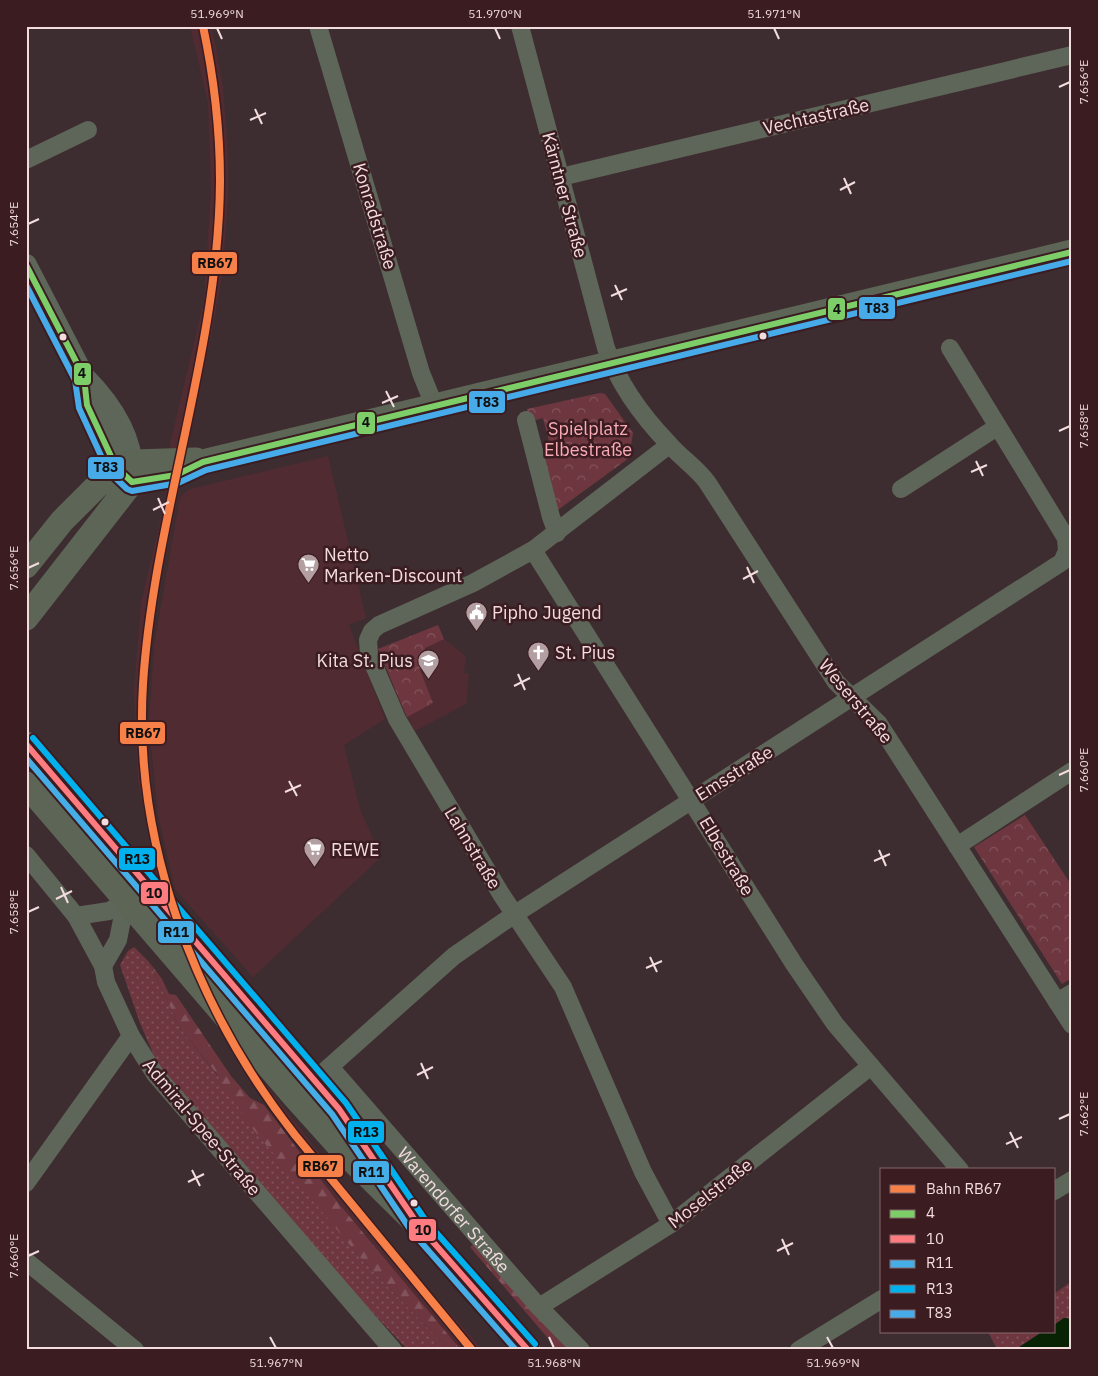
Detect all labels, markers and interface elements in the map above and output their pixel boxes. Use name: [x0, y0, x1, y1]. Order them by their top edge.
text: 51.969°N: [190, 6, 244, 21]
text: 51.970°N: [468, 6, 522, 21]
text: 51.971°N: [747, 6, 801, 21]
text: 7.656°E: [1076, 60, 1091, 104]
street label: Vechtastraße: [761, 93, 871, 139]
street label: Kärntner Straße: [537, 130, 593, 260]
street label: Konradstraße: [348, 160, 402, 272]
text: 7.654°E: [6, 202, 21, 246]
line badge: RB67: [191, 251, 238, 275]
text: RB67: [197, 254, 233, 272]
line badge: T83: [858, 296, 896, 320]
line badge: 4: [827, 297, 846, 321]
text: T83: [865, 299, 889, 317]
text: 4: [833, 300, 841, 318]
unlabelled marker: [758, 331, 768, 341]
unlabelled marker: [58, 332, 68, 342]
line badge: 4: [73, 362, 92, 386]
text: 4: [78, 364, 86, 382]
line badge: T83: [468, 390, 506, 414]
text: T83: [475, 393, 499, 411]
text: 7.658°E: [1076, 404, 1091, 448]
line badge: 4: [356, 411, 376, 435]
text: 4: [362, 413, 370, 431]
park label: Spielplatz Elbestraße: [544, 417, 632, 461]
line badge: T83: [87, 456, 125, 480]
text: T83: [94, 458, 118, 476]
place label: Netto Marken-Discount: [324, 543, 462, 587]
text: 7.656°E: [6, 546, 21, 590]
supermarket icon: Netto Marken-Discount: [296, 552, 320, 583]
public building icon: Pipho Jugend: [464, 600, 488, 631]
place label: Pipho Jugend: [492, 601, 602, 624]
church icon: St. Pius: [527, 640, 551, 671]
place label: St. Pius: [555, 641, 615, 664]
school or university icon: Kita St. Pius: [417, 648, 441, 679]
place label: Kita St. Pius: [317, 649, 413, 672]
street label: Weserstraße: [814, 654, 898, 748]
line badge: RB67: [119, 721, 166, 745]
text: RB67: [125, 724, 161, 742]
street label: Emsstraße: [691, 740, 777, 806]
text: 7.660°E: [1076, 748, 1091, 792]
street label: Lahnstraße: [440, 803, 506, 893]
street label: Elbestraße: [694, 812, 760, 900]
unlabelled marker: [100, 817, 110, 827]
supermarket icon: REWE: [303, 837, 327, 868]
place label: REWE: [331, 838, 380, 861]
line badge: R13: [118, 847, 156, 871]
text: R13: [124, 850, 150, 868]
line badge: 10: [140, 881, 169, 905]
text: 10: [146, 884, 162, 902]
text: 7.658°E: [6, 890, 21, 934]
line badge: R11: [157, 920, 195, 944]
text: R11: [163, 923, 190, 941]
street label: Admiral-Spee-Straße: [138, 1054, 266, 1200]
text: 7.662°E: [1076, 1092, 1091, 1136]
line badge: R13: [347, 1120, 385, 1144]
text: R13: [353, 1123, 379, 1141]
street label: Warendorfer Straße: [393, 1142, 515, 1278]
street label: Moselstraße: [663, 1153, 757, 1233]
line badge: RB67: [297, 1154, 344, 1178]
text: RB67: [302, 1157, 338, 1175]
line badge: R11: [352, 1160, 390, 1184]
text: R11: [358, 1163, 385, 1181]
legend: [880, 1168, 1056, 1334]
text: Bahn RB67: [926, 1179, 1002, 1198]
unlabelled marker: [409, 1198, 419, 1208]
text: 4: [926, 1203, 935, 1222]
line badge: 10: [408, 1218, 437, 1242]
text: 10: [415, 1221, 431, 1239]
text: 10: [926, 1229, 944, 1248]
text: 7.660°E: [6, 1234, 21, 1278]
text: R11: [926, 1253, 954, 1272]
text: R13: [926, 1279, 954, 1298]
text: T83: [926, 1303, 953, 1322]
text: 51.967°N: [249, 1355, 303, 1370]
text: 51.968°N: [527, 1355, 581, 1370]
text: 51.969°N: [806, 1355, 860, 1370]

